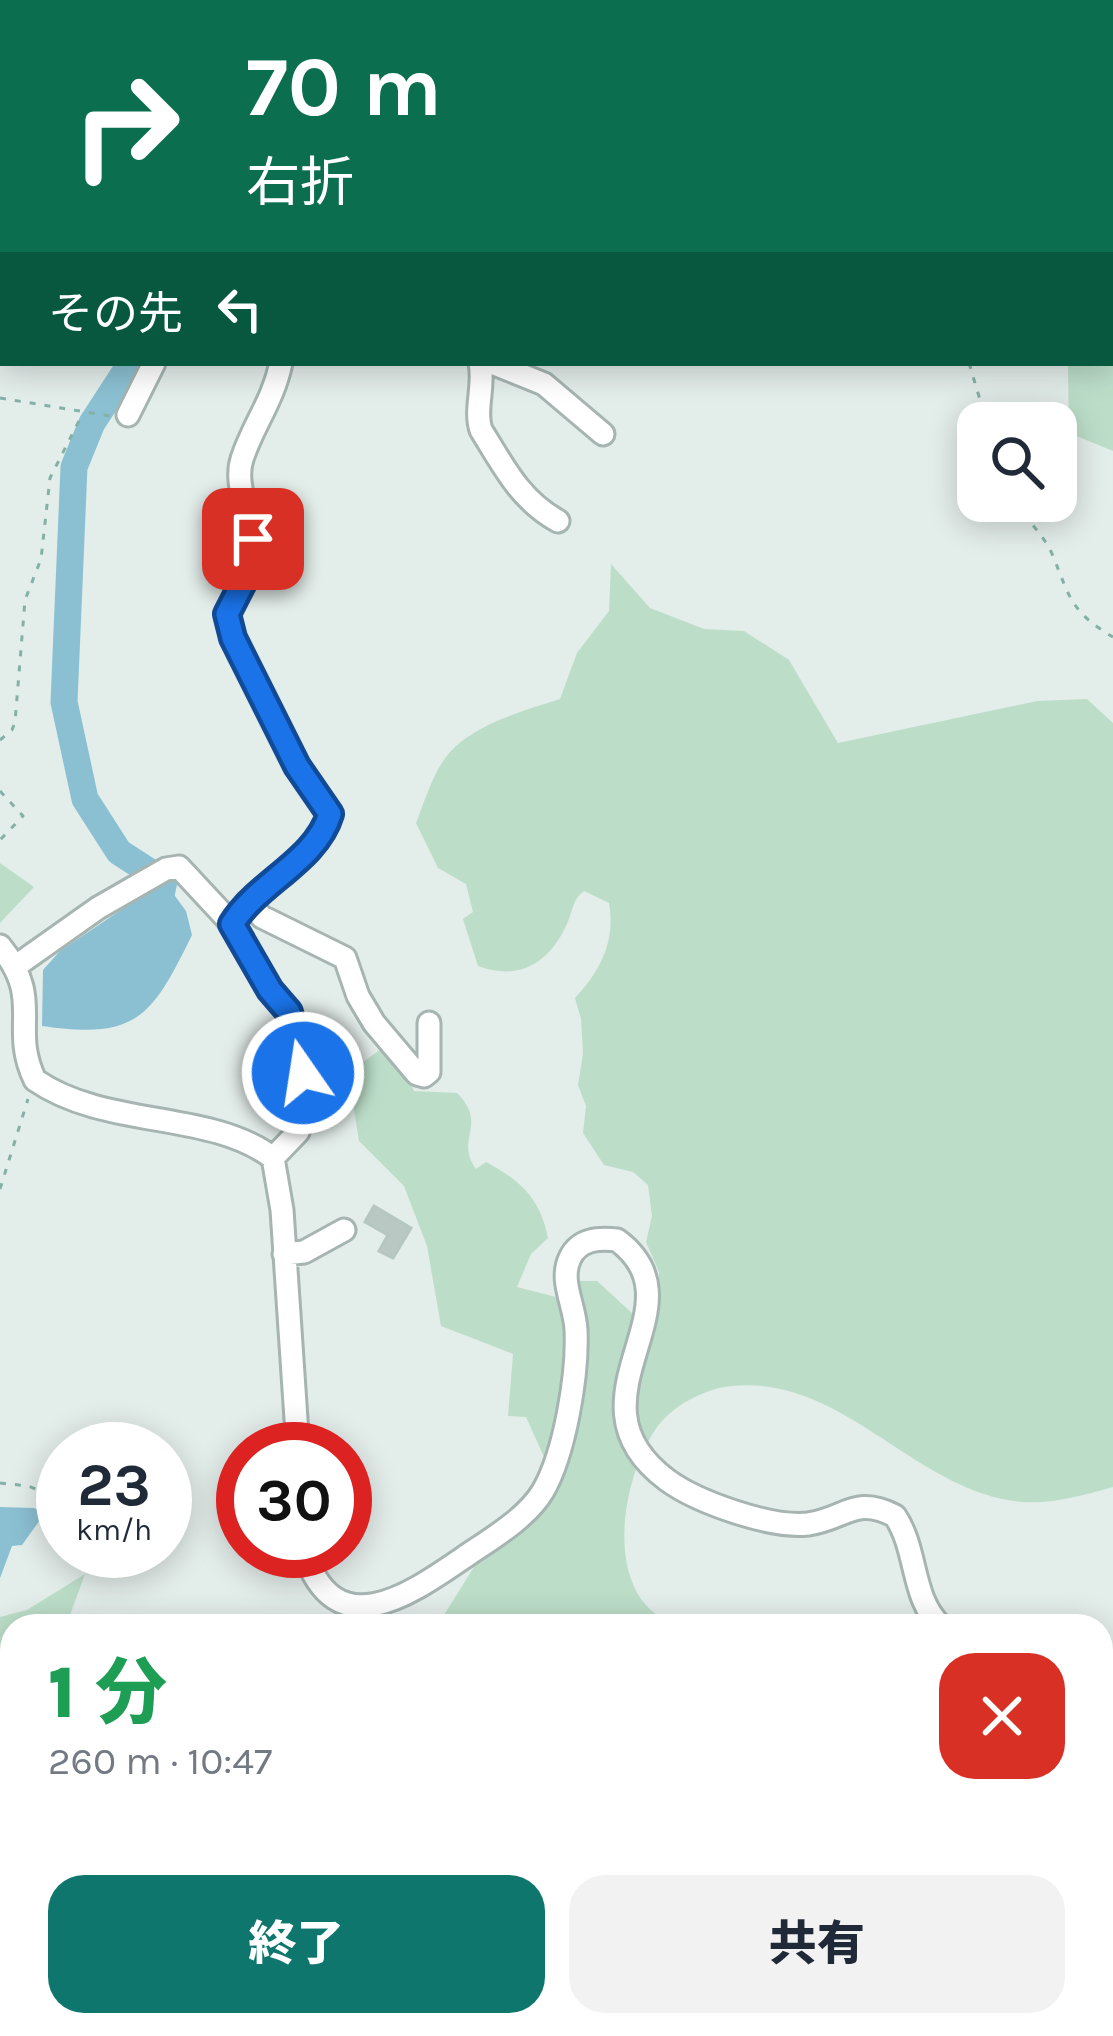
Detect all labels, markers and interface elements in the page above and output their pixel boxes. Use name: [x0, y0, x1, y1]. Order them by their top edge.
text: 70 m: [246, 38, 442, 136]
icon: right: [48, 48, 204, 204]
text: 右折: [246, 151, 354, 215]
icon: left: [207, 276, 273, 342]
text: その先: [48, 288, 183, 340]
map controls: [957, 402, 1077, 522]
button: search: [957, 402, 1077, 522]
pin: [202, 488, 304, 590]
icon: arrive: [220, 506, 286, 572]
position arrow: [240, 1010, 366, 1136]
speed limit sign: 30: [216, 1422, 372, 1578]
text: 23: [77, 1450, 151, 1520]
text: km/h: [76, 1512, 152, 1548]
text: 1 分: [48, 1651, 167, 1735]
button: close: [939, 1653, 1065, 1779]
text: 260 m · 10:47: [48, 1738, 272, 1784]
button: 終了: [48, 1875, 545, 2013]
button: 共有: [569, 1875, 1065, 2013]

